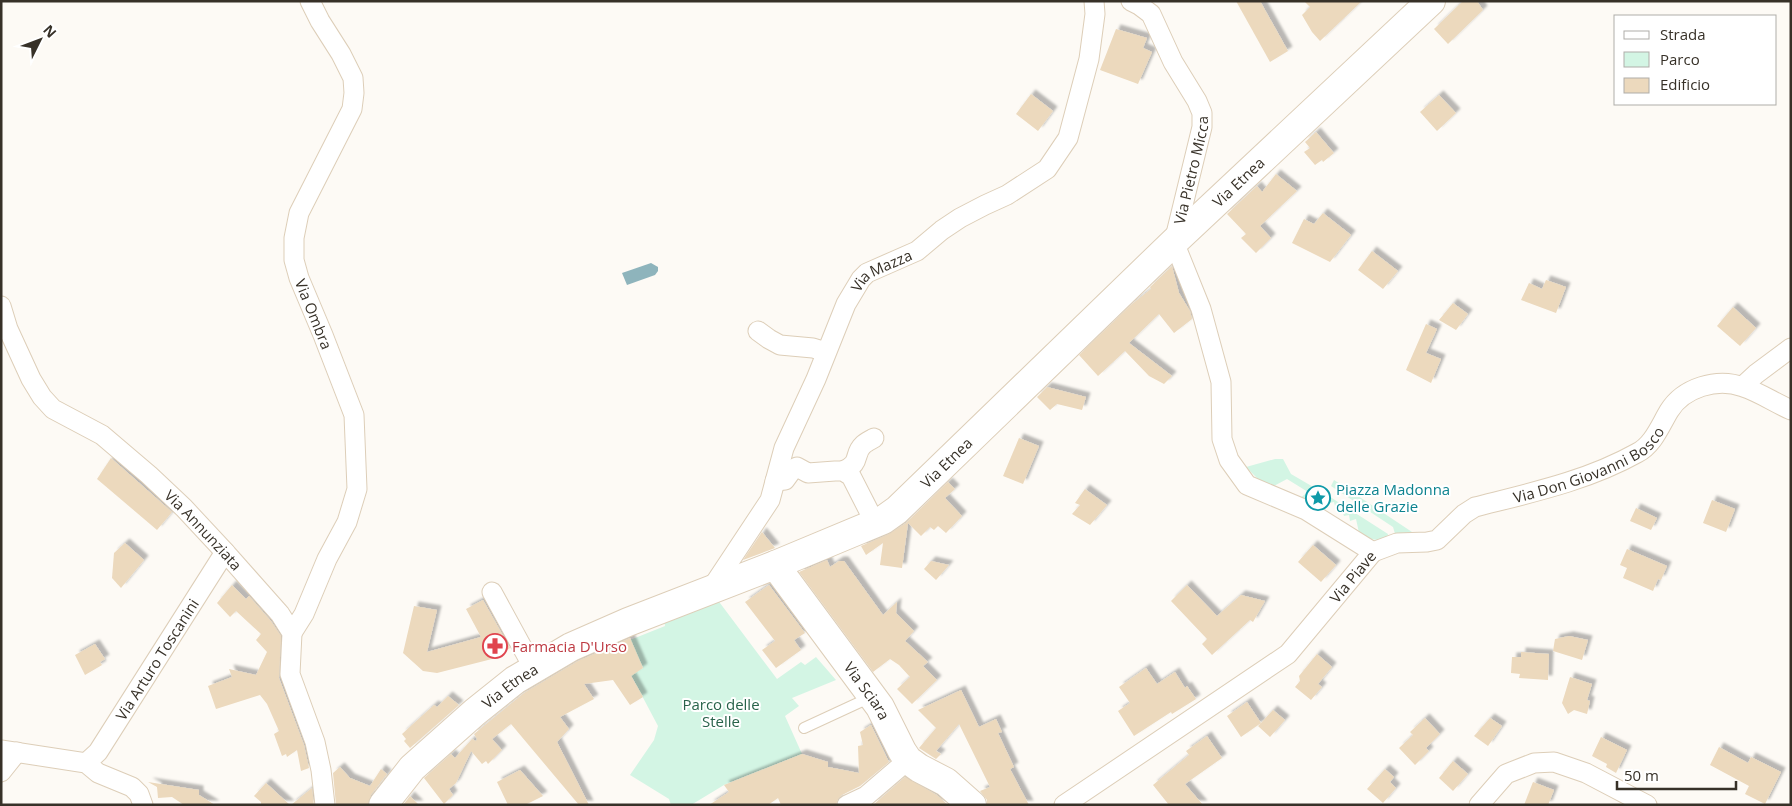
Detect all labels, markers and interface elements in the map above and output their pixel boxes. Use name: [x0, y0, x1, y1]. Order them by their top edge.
north arrow: [15, 15, 65, 65]
legend: [1614, 15, 1777, 105]
text: N: [39, 20, 61, 42]
text: Strada: [1660, 24, 1706, 44]
text: Parco: [1660, 49, 1700, 69]
text: Edificio: [1660, 74, 1710, 94]
street label: Via Pietro Micca: [1169, 116, 1212, 226]
street label: Via Etnea: [1208, 152, 1269, 211]
street label: Via Mazza: [846, 245, 915, 295]
street label: Via Ombra: [291, 276, 337, 352]
street label: Via Don Giovanni Bosco: [1511, 423, 1668, 507]
street label: Via Etnea: [916, 433, 976, 492]
place label: Piazza Madonna delle Grazie: [1336, 479, 1450, 516]
street label: Via Annunziata: [161, 485, 247, 575]
place icon: Piazza Madonna delle Grazie: [1305, 485, 1331, 511]
street label: Via Piave: [1325, 546, 1380, 607]
street label: Via Arturo Toscanini: [111, 595, 203, 724]
pharmacy icon: Farmacia D'Urso: [482, 633, 508, 659]
place label: Farmacia D'Urso: [512, 636, 627, 656]
street label: Via Sciara: [840, 658, 895, 723]
street label: Via Etnea: [478, 659, 541, 713]
park label: Parco delle Stelle: [682, 694, 760, 731]
scale bar: [1617, 758, 1736, 790]
text: 50 m: [1624, 765, 1659, 785]

